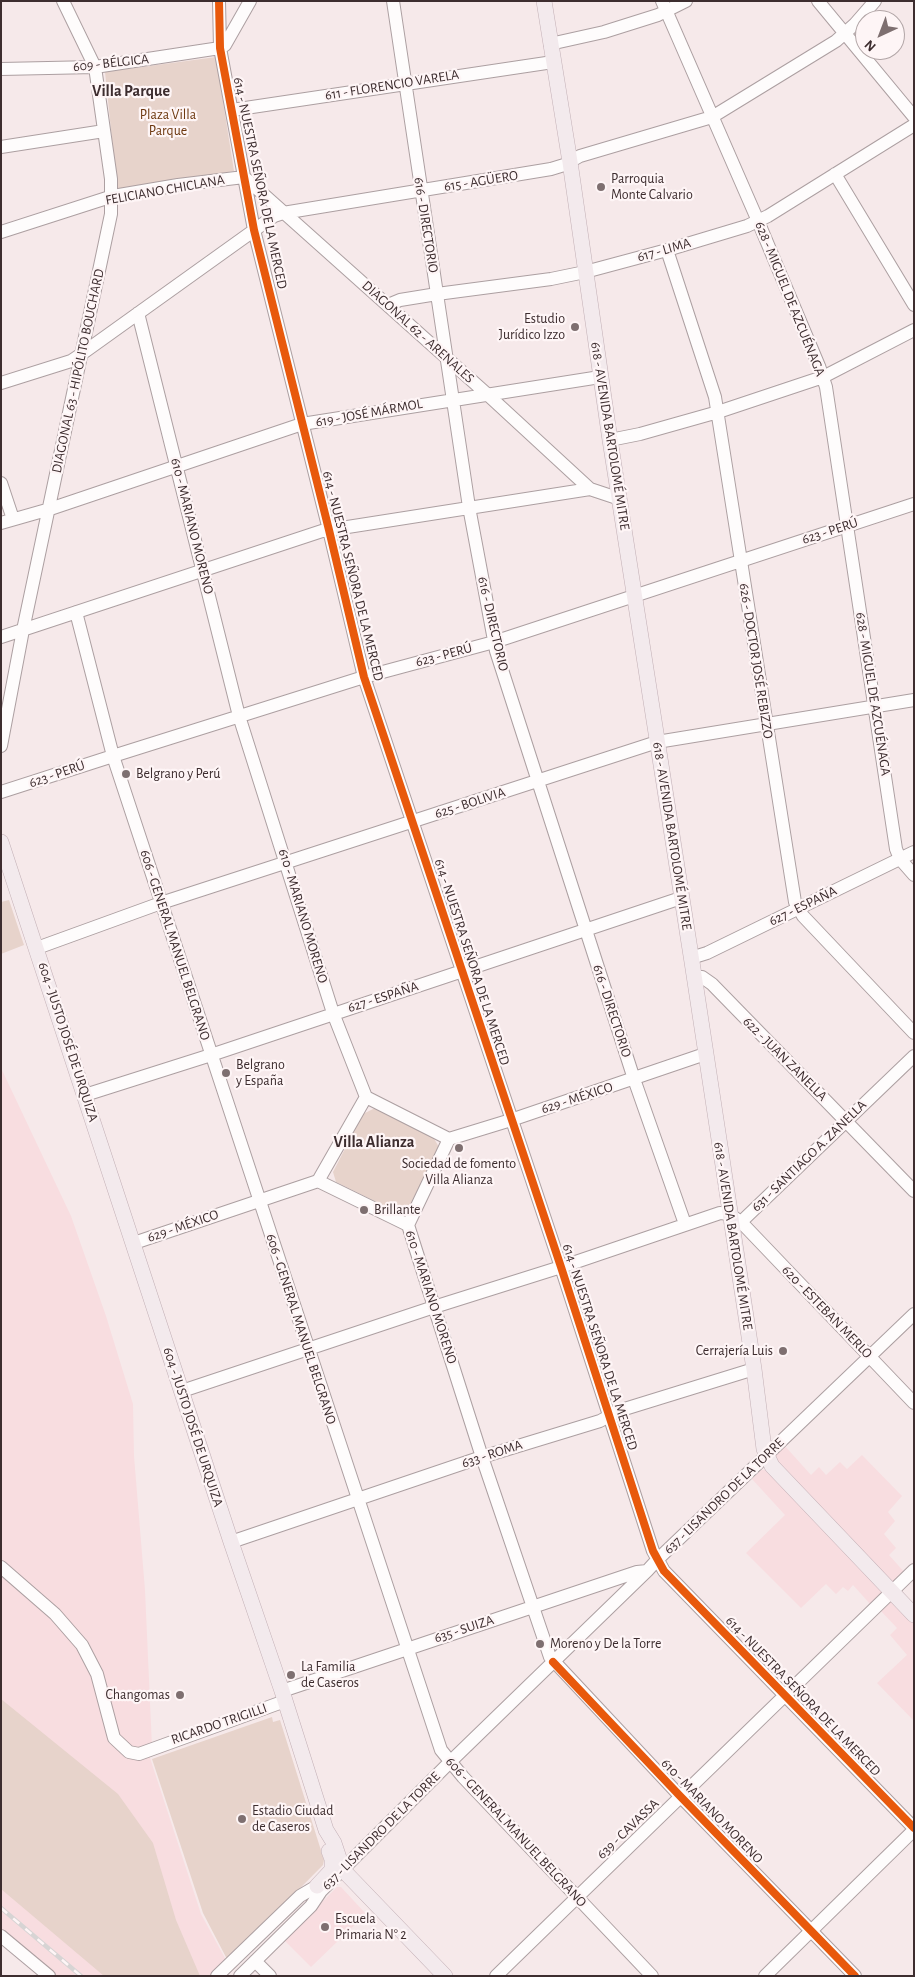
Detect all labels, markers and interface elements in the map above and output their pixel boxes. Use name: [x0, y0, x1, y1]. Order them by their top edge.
north arrow: [855, 10, 905, 60]
text: N: [862, 37, 879, 54]
street label: 609 - BÉLGICA: [72, 51, 150, 75]
street label: 611 - FLORENCIO VARELA: [324, 66, 460, 104]
street label: 614 - NUESTRA SEÑORA DE LA MERCED: [229, 76, 291, 290]
district label: Villa Parque: [92, 81, 170, 101]
park label: Plaza Villa Parque: [140, 107, 196, 140]
street label: 615 - AGÜERO: [443, 167, 519, 195]
street label: FELICIANO CHICLANA: [104, 171, 226, 209]
place label: Parroquia Monte Calvario: [611, 171, 693, 203]
street label: 616 - DIRECTORIO: [410, 176, 442, 274]
marker: Parroquia Monte Calvario: [595, 181, 607, 193]
street label: 628 - MIGUEL DE AZCUÉNAGA: [751, 219, 829, 379]
street label: 617 - LIMA: [635, 234, 693, 266]
street label: DIAGONAL 63 - HIPÓLITO BOUCHARD: [48, 267, 108, 475]
street label: DIAGONAL 62 - ARENALES: [358, 277, 478, 387]
place label: Estudio Jurídico Izzo: [499, 311, 565, 344]
marker: Estudio Jurídico Izzo: [569, 321, 581, 333]
street label: 618 - AVENIDA BARTOLOMÉ MITRE: [587, 341, 633, 531]
street label: 619 - JOSÉ MÁRMOL: [314, 395, 424, 431]
street label: 610 - MARIANO MORENO: [167, 456, 217, 596]
street label: 614 - NUESTRA SEÑORA DE LA MERCED: [319, 469, 387, 683]
street label: 623 - PERÚ: [800, 514, 860, 548]
street label: 616 - DIRECTORIO: [474, 575, 512, 673]
street label: 626 - DOCTOR JOSÉ REBIZZO: [735, 582, 777, 740]
street label: 628 - MIGUEL DE AZCUÉNAGA: [852, 611, 894, 777]
street label: 623 - PERÚ: [414, 639, 474, 671]
street label: 618 - AVENIDA BARTOLOMÉ MITRE: [649, 741, 695, 931]
street label: 623 - PERÚ: [27, 757, 87, 791]
place label: Belgrano y Perú: [136, 766, 220, 782]
marker: Belgrano y Perú: [120, 768, 132, 780]
street label: 625 - BOLIVIA: [433, 784, 507, 822]
street label: 610 - MARIANO MORENO: [275, 847, 331, 985]
street label: 606 - GENERAL MANUEL BELGRANO: [136, 848, 214, 1042]
street label: 614 - NUESTRA SEÑORA DE LA MERCED: [431, 857, 513, 1067]
street label: 627 - ESPAÑA: [766, 882, 840, 930]
street label: 604 - JUSTO JOSÉ DE URQUIZA: [34, 960, 102, 1124]
street label: 616 - DIRECTORIO: [589, 962, 635, 1060]
street label: 627 - ESPAÑA: [346, 978, 420, 1016]
street label: 622 - JUAN ZANELLA: [739, 1013, 831, 1105]
place label: Belgrano y España: [236, 1057, 285, 1090]
marker: Belgrano y España: [220, 1067, 232, 1079]
street label: 629 - MÉXICO: [539, 1079, 615, 1117]
street label: 631 - SANTIAGO A. ZANELLA: [748, 1097, 870, 1215]
district label: Villa Alianza: [334, 1132, 414, 1152]
street label: 618 - AVENIDA BARTOLOMÉ MITRE: [710, 1141, 756, 1331]
marker: Sociedad de fomento Villa Alianza: [453, 1142, 465, 1154]
place label: Sociedad de fomento Villa Alianza: [402, 1156, 516, 1188]
place label: Brillante: [374, 1202, 420, 1218]
marker: Brillante: [358, 1204, 370, 1216]
street label: 629 - MÉXICO: [145, 1206, 221, 1246]
street label: 610 - MARIANO MORENO: [401, 1228, 461, 1366]
street label: 606 - GENERAL MANUEL BELGRANO: [262, 1232, 340, 1426]
street label: 614 - NUESTRA SEÑORA DE LA MERCED: [559, 1242, 641, 1452]
street label: 620 - ESTEBAN MERLO: [778, 1262, 876, 1362]
place label: Cerrajería Luis: [696, 1343, 773, 1359]
street label: 604 - JUSTO JOSÉ DE URQUIZA: [159, 1345, 227, 1509]
marker: Cerrajería Luis: [777, 1345, 789, 1357]
street label: 637 - LISANDRO DE LA TORRE: [660, 1434, 788, 1558]
street label: 633 - ROMA: [460, 1436, 524, 1472]
street label: 635 - SUIZA: [432, 1611, 496, 1647]
street label: 614 - NUESTRA SEÑORA DE LA MERCED: [722, 1612, 884, 1780]
place label: Moreno y De la Torre: [550, 1636, 661, 1652]
marker: Moreno y De la Torre: [534, 1638, 546, 1650]
place label: La Familia de Caseros: [301, 1659, 359, 1691]
marker: La Familia de Caseros: [285, 1669, 297, 1681]
place label: Changomas: [105, 1687, 170, 1703]
marker: Changomas: [174, 1689, 186, 1701]
street label: RICARDO TRIGILLI: [169, 1700, 269, 1748]
street label: 606 - GENERAL MANUEL BELGRANO: [442, 1753, 590, 1911]
street label: 610 - MARIANO MORENO: [657, 1755, 767, 1867]
street label: 637 - LISANDRO DE LA TORRE: [318, 1768, 444, 1894]
street label: 639 - CAVASSA: [593, 1795, 663, 1863]
place label: Estadio Ciudad de Caseros: [252, 1803, 333, 1835]
marker: Estadio Ciudad de Caseros: [236, 1813, 248, 1825]
place label: Escuela Primaria N° 2: [335, 1911, 407, 1944]
marker: Escuela Primaria N° 2: [319, 1921, 331, 1933]

